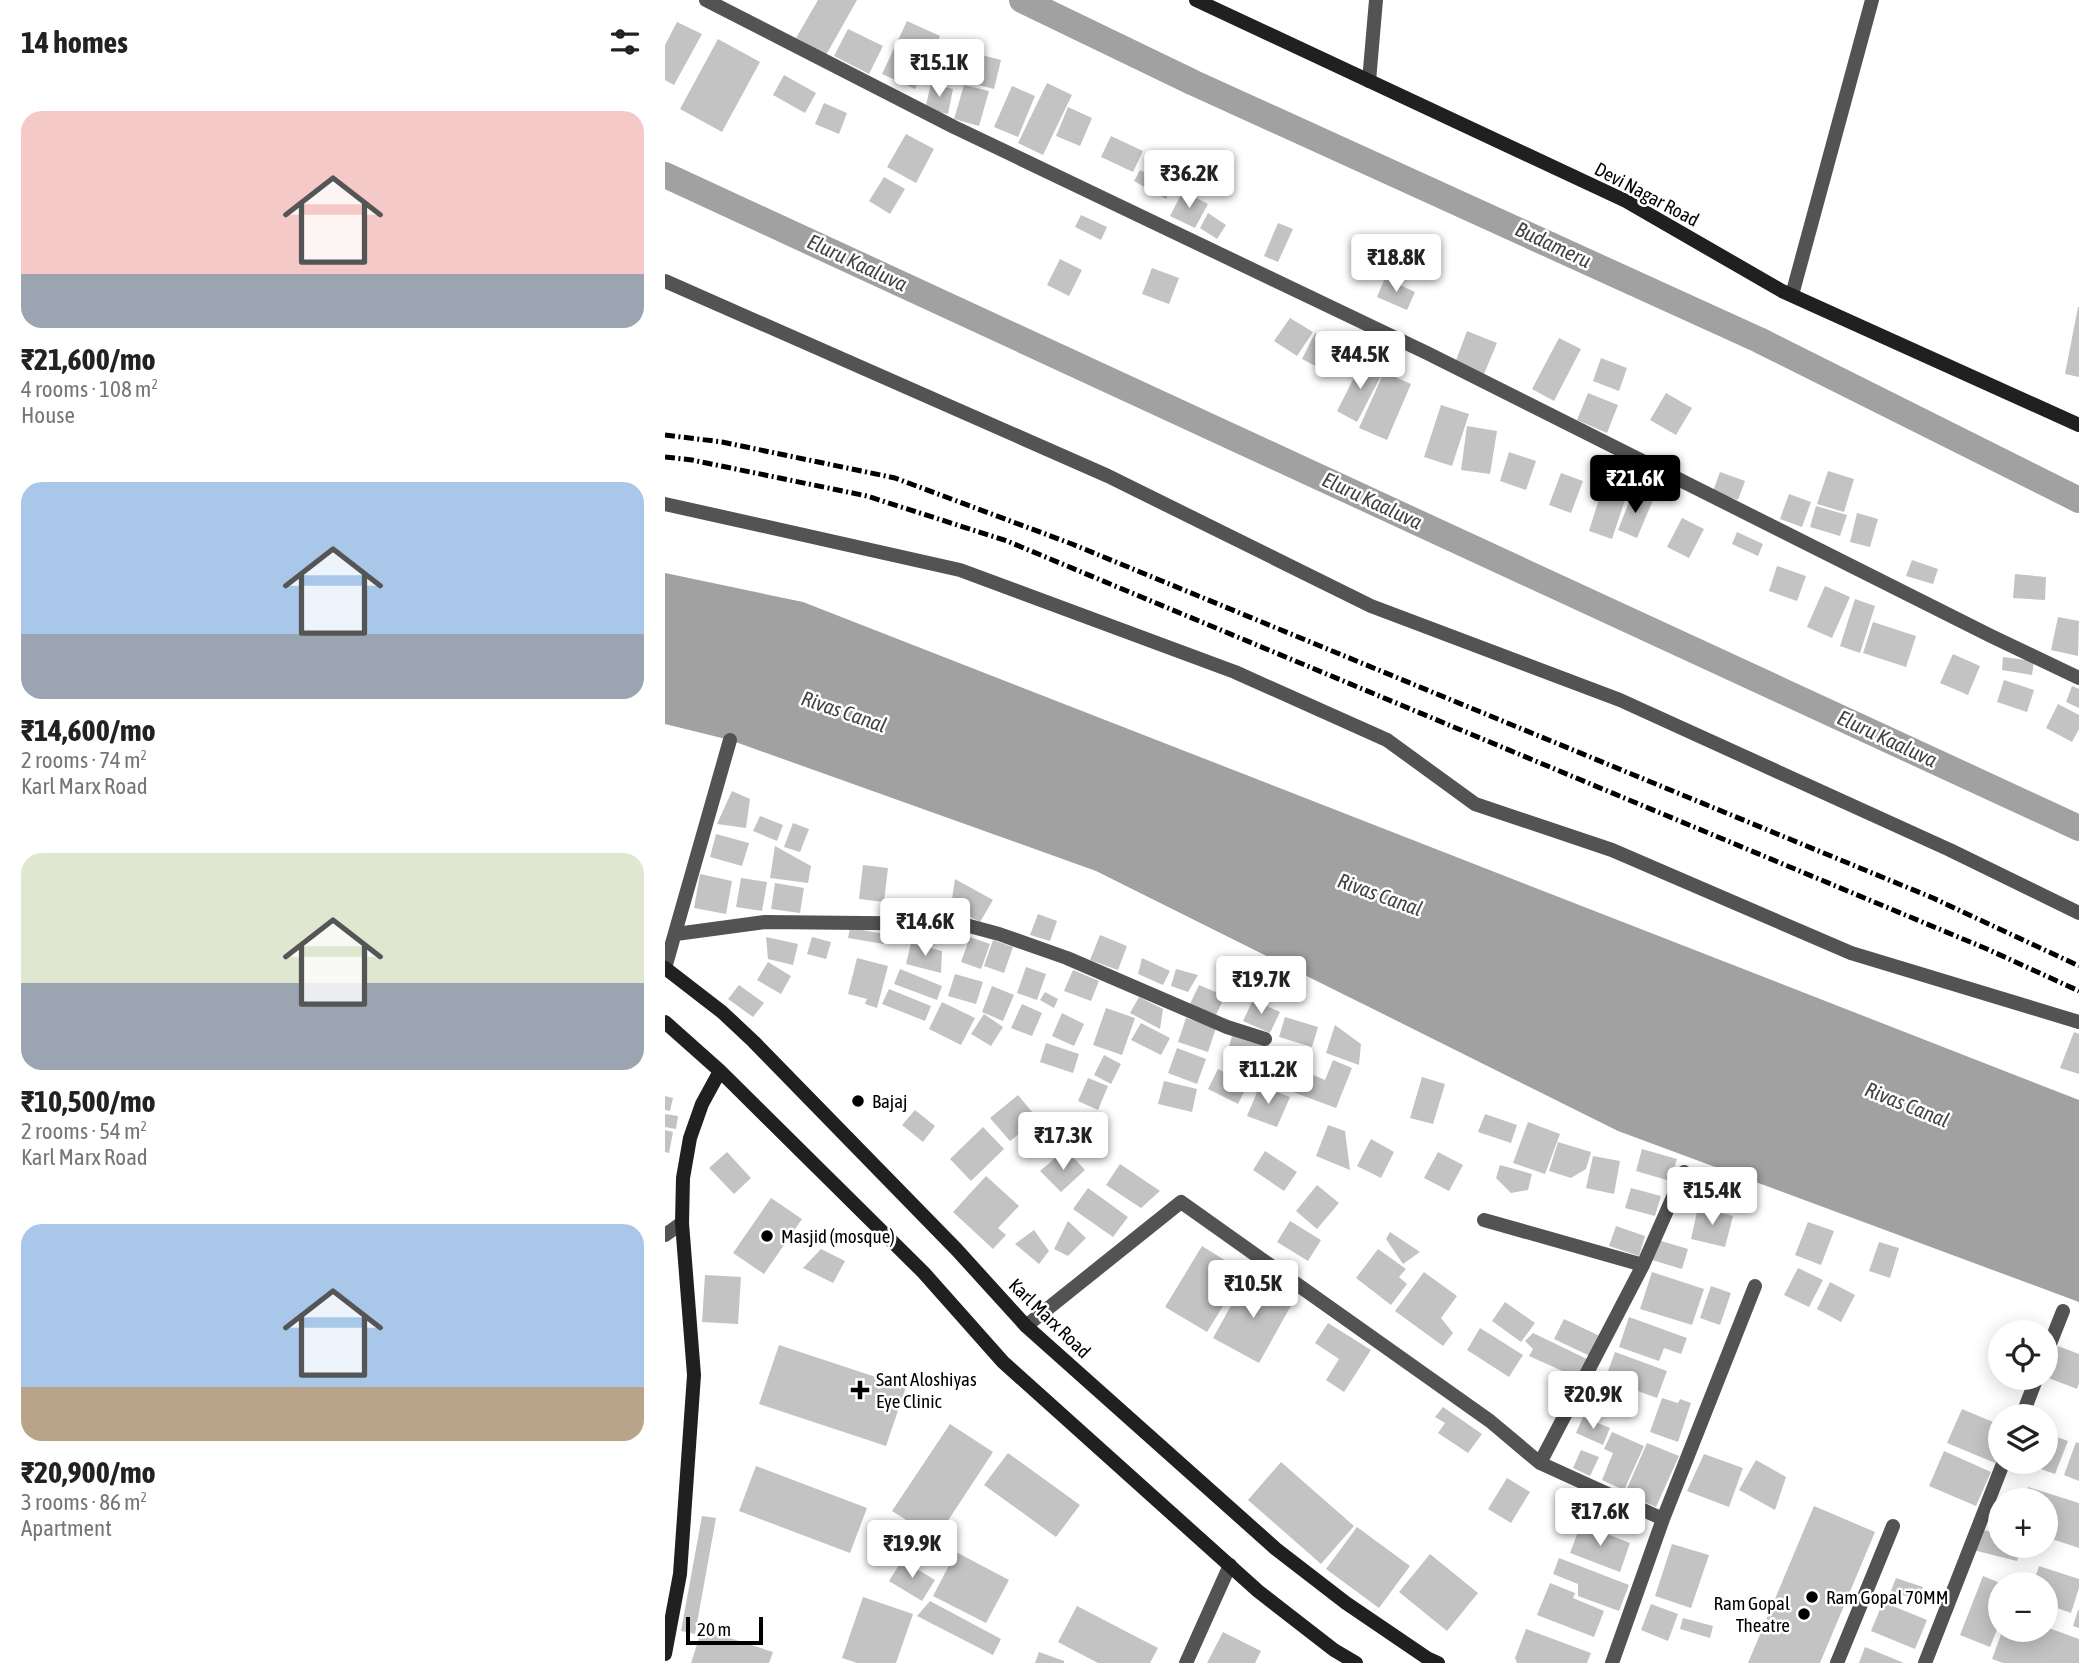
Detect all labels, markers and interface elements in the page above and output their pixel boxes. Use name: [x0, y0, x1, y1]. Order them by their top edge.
icon: filters: [606, 23, 644, 61]
text: 14 homes: [21, 25, 128, 59]
pin: ₹15.1K: [882, 40, 996, 99]
text: ₹15.1K: [910, 49, 968, 75]
pin: ₹36.2K: [1132, 150, 1246, 210]
icon: home: [270, 157, 396, 283]
street label: Devi Nagar Road: [1591, 157, 1703, 231]
text: ₹36.2K: [1160, 160, 1218, 186]
water label: Budameru: [1512, 216, 1595, 272]
water label: Eluru Kaaluva: [804, 229, 911, 296]
pin: ₹18.8K: [1339, 234, 1453, 294]
text: ₹18.8K: [1367, 244, 1425, 270]
pin: ₹44.5K: [1303, 332, 1417, 391]
text: ₹44.5K: [1331, 341, 1389, 367]
text: ₹21,600/mo: [21, 342, 156, 376]
text: 4 rooms · 108 m²: [21, 376, 158, 402]
text: House: [21, 402, 75, 428]
pin: ₹21.6K: [1578, 456, 1692, 515]
text: ₹21.6K: [1606, 465, 1664, 491]
water label: Eluru Kaaluva: [1319, 467, 1426, 534]
icon: home: [270, 528, 396, 654]
water label: Rivas Canal: [799, 685, 890, 737]
water label: Eluru Kaaluva: [1834, 705, 1941, 772]
text: ₹14,600/mo: [21, 713, 156, 747]
text: 2 rooms · 74 m²: [21, 747, 147, 773]
text: Karl Marx Road: [21, 773, 148, 799]
water label: Rivas Canal: [1335, 868, 1426, 920]
pin: ₹14.6K: [868, 898, 982, 958]
icon: home: [270, 899, 396, 1025]
text: ₹14.6K: [896, 908, 954, 934]
pin: ₹19.7K: [1204, 956, 1318, 1016]
text: ₹19.7K: [1232, 966, 1290, 992]
pin: ₹11.2K: [1211, 1046, 1325, 1106]
text: ₹11.2K: [1239, 1056, 1297, 1082]
water label: Rivas Canal: [1862, 1076, 1953, 1132]
text: ₹10,500/mo: [21, 1084, 156, 1118]
place label: Bajaj: [872, 1090, 907, 1112]
marker: Bajaj: [850, 1093, 866, 1109]
pin: ₹17.3K: [1006, 1112, 1120, 1172]
text: 2 rooms · 54 m²: [21, 1118, 147, 1144]
text: ₹17.3K: [1034, 1122, 1092, 1148]
text: Karl Marx Road: [21, 1144, 148, 1170]
pin: ₹15.4K: [1655, 1168, 1769, 1227]
text: ₹15.4K: [1683, 1177, 1741, 1203]
place label: Masjid (mosque): [781, 1225, 895, 1247]
marker: Masjid (mosque): [759, 1228, 775, 1244]
pin: ₹10.5K: [1196, 1260, 1310, 1320]
icon: home: [270, 1270, 396, 1396]
text: ₹10.5K: [1224, 1270, 1282, 1296]
street label: Karl Marx Road: [1005, 1274, 1095, 1362]
map controls: [1988, 1320, 2058, 1642]
button: locate: [1988, 1320, 2058, 1390]
place label: Sant Aloshiyas Eye Clinic: [876, 1368, 977, 1412]
pin: ₹20.9K: [1536, 1372, 1650, 1431]
marker: Sant Aloshiyas Eye Clinic: [850, 1380, 870, 1400]
text: ₹20.9K: [1564, 1381, 1622, 1407]
button: layers: [1988, 1404, 2058, 1474]
text: ₹20,900/mo: [21, 1455, 156, 1489]
pin: ₹17.6K: [1543, 1488, 1657, 1548]
button: +: [1988, 1488, 2058, 1558]
text: 3 rooms · 86 m²: [21, 1489, 147, 1515]
text: ₹17.6K: [1571, 1498, 1629, 1524]
text: Apartment: [21, 1515, 112, 1541]
pin: ₹19.9K: [855, 1520, 969, 1580]
text: ₹19.9K: [883, 1530, 941, 1556]
button: −: [1988, 1572, 2058, 1642]
place label: Ram Gopal 70MM: [1826, 1586, 1948, 1608]
marker: Ram Gopal 70MM: [1804, 1589, 1820, 1605]
place label: Ram Gopal Theatre: [1714, 1592, 1790, 1636]
marker: Ram Gopal Theatre: [1796, 1606, 1812, 1622]
scale bar: [686, 1614, 763, 1646]
text: 20 m: [697, 1618, 731, 1640]

